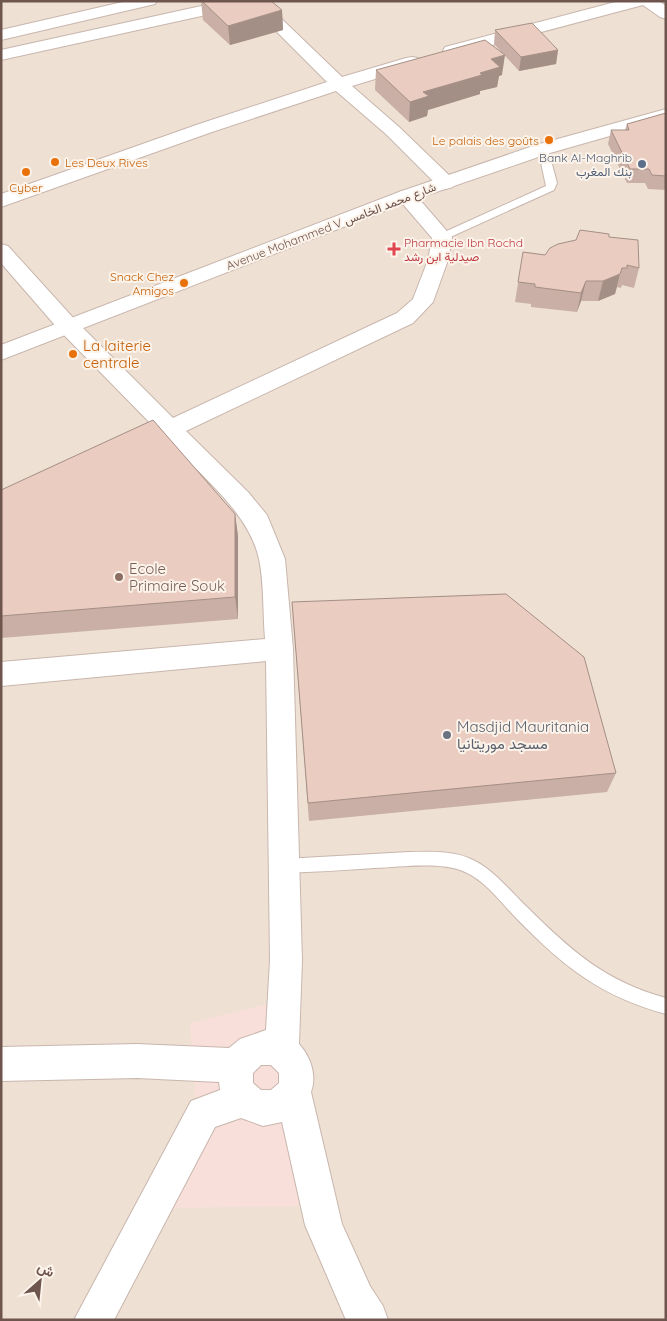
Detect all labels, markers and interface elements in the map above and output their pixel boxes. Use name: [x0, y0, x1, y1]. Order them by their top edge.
place label: Le palais des goûts: [432, 133, 539, 148]
marker: Le palais des goûts: [543, 134, 555, 146]
place label: Bank Al-Maghrib بنك المغرب: [539, 150, 632, 180]
place label: Les Deux Rives: [65, 155, 148, 170]
marker: Les Deux Rives: [49, 156, 61, 168]
marker: Bank Al-Maghrib بنك المغرب: [636, 158, 648, 170]
marker: Cyber: [20, 166, 32, 178]
street label: Avenue Mohammed V شارع محمد الخامس: [224, 179, 439, 275]
place label: Cyber: [9, 180, 43, 195]
place label: Pharmacie Ibn Rochd صيدلية ابن رشد: [404, 235, 523, 265]
marker: Pharmacie Ibn Rochd صيدلية ابن رشد: [388, 243, 400, 255]
place label: Snack Chez Amigos: [110, 269, 174, 298]
marker: Snack Chez Amigos: [178, 277, 190, 289]
place label: La laiterie centrale: [83, 336, 151, 372]
marker: La laiterie centrale: [67, 348, 79, 360]
place label: Ecole Primaire Souk: [129, 559, 225, 595]
marker: Ecole Primaire Souk: [113, 571, 125, 583]
place label: Masdjid Mauritania مسجد موريتانيا: [457, 717, 589, 753]
marker: Masdjid Mauritania مسجد موريتانيا: [441, 729, 453, 741]
north arrow: [15, 1256, 65, 1306]
text: ش: [34, 1258, 58, 1281]

